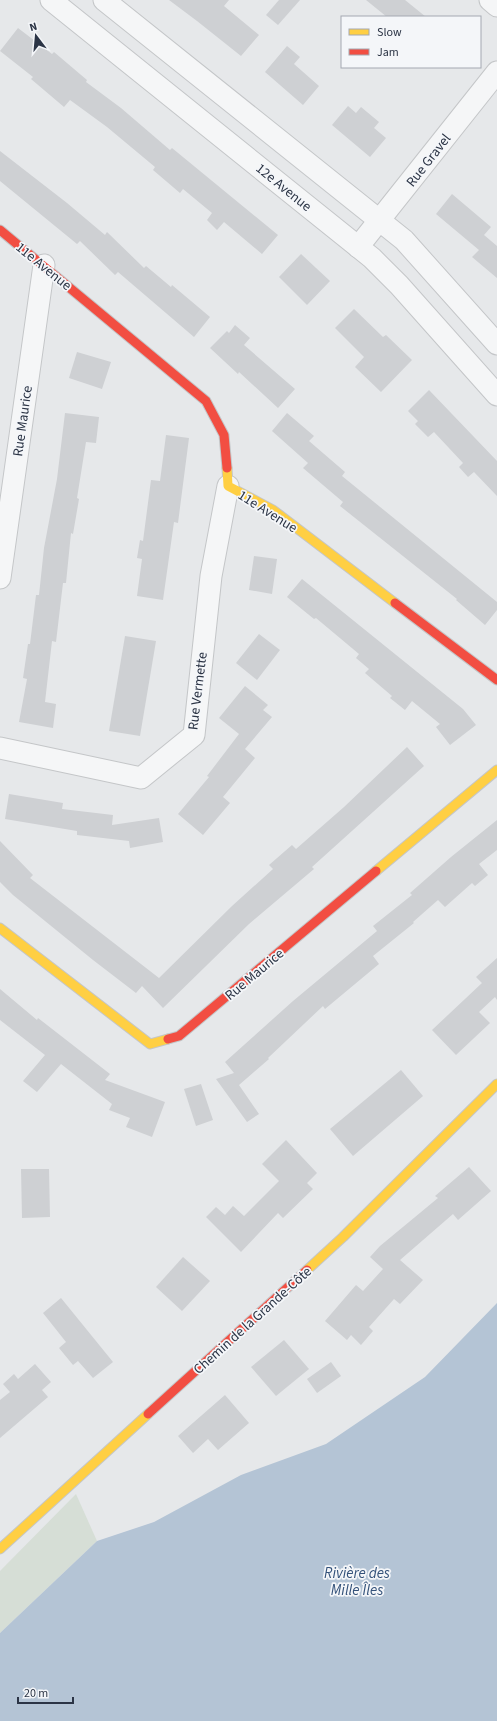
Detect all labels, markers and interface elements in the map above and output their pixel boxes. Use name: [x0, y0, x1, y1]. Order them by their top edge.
north arrow: [16, 16, 56, 56]
legend: [341, 16, 481, 68]
text: N: [28, 19, 39, 35]
text: Slow: [377, 24, 402, 41]
text: Jam: [377, 44, 399, 61]
street label: Rue Gravel: [402, 129, 456, 191]
street label: 12e Avenue: [251, 159, 316, 217]
street label: 11e Avenue: [11, 238, 76, 296]
street label: Rue Maurice: [8, 384, 38, 458]
street label: 11e Avenue: [234, 486, 301, 538]
street label: Rue Vermette: [183, 651, 213, 731]
street label: Rue Maurice: [221, 944, 289, 1005]
street label: Chemin de la Grande-Côte: [189, 1262, 316, 1379]
water label: Rivière des Mille Îles: [324, 1563, 390, 1601]
scale bar: [18, 1679, 73, 1705]
text: 20 m: [24, 1685, 48, 1702]

